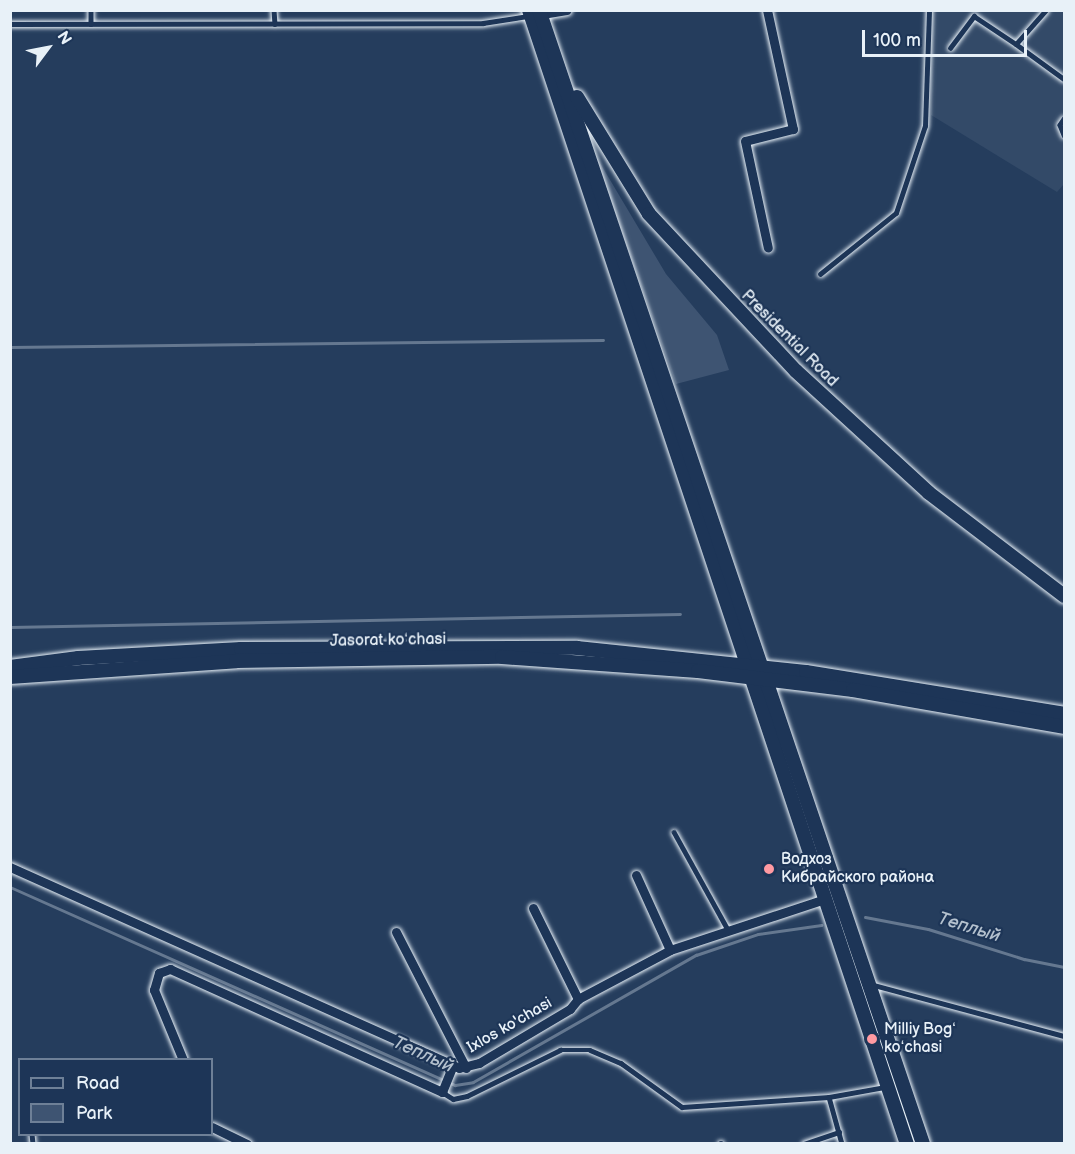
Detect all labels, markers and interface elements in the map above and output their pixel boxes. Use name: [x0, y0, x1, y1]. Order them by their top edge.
north arrow: [18, 18, 78, 78]
scale bar: [865, 18, 1030, 56]
text: N: [52, 28, 75, 48]
text: 100 m: [873, 30, 921, 51]
street label: Presidential Road: [737, 287, 841, 391]
street label: Jasorat koʻchasi: [330, 630, 446, 652]
place label: Водхоз Кибрайского района: [781, 850, 934, 888]
marker: Водхоз Кибрайского района: [762, 862, 776, 876]
water label: Теплый: [935, 908, 1003, 948]
street label: Ixlos ko'chasi: [464, 994, 556, 1058]
place label: Milliy Bogʻ koʻchasi: [884, 1020, 957, 1058]
water label: Теплый: [389, 1032, 457, 1078]
marker: Milliy Bogʻ koʻchasi: [865, 1032, 879, 1046]
legend: [18, 1058, 213, 1136]
text: Road: [76, 1073, 120, 1094]
text: Park: [76, 1103, 112, 1124]

